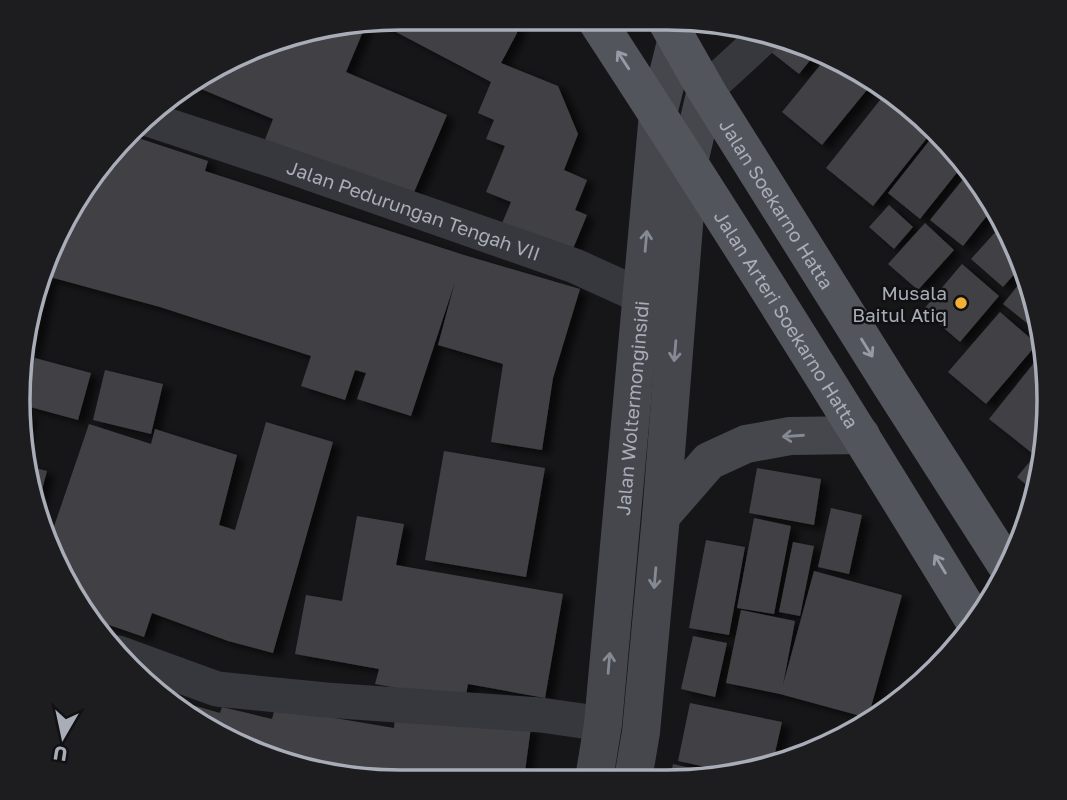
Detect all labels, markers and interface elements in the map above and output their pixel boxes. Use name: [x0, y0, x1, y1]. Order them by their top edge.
one-way arrow: [616, 51, 630, 71]
street label: Jalan Soekarno Hatta: [715, 114, 839, 293]
street label: Jalan Pedurungan Tengah VII: [284, 155, 544, 265]
street label: Jalan Arteri Soekarno Hatta: [710, 206, 864, 432]
one-way arrow: [640, 230, 653, 253]
place label: Musala Baitul Atiq: [852, 281, 947, 326]
marker: Musala Baitul Atiq: [953, 295, 969, 311]
street label: Jalan Woltermonginsidi: [610, 300, 653, 516]
one-way arrow: [861, 337, 875, 357]
one-way arrow: [668, 340, 681, 362]
one-way arrow: [782, 430, 805, 443]
one-way arrow: [932, 555, 947, 574]
one-way arrow: [649, 566, 662, 589]
one-way arrow: [603, 652, 616, 675]
north arrow: [28, 702, 98, 772]
text: U: [52, 742, 69, 767]

